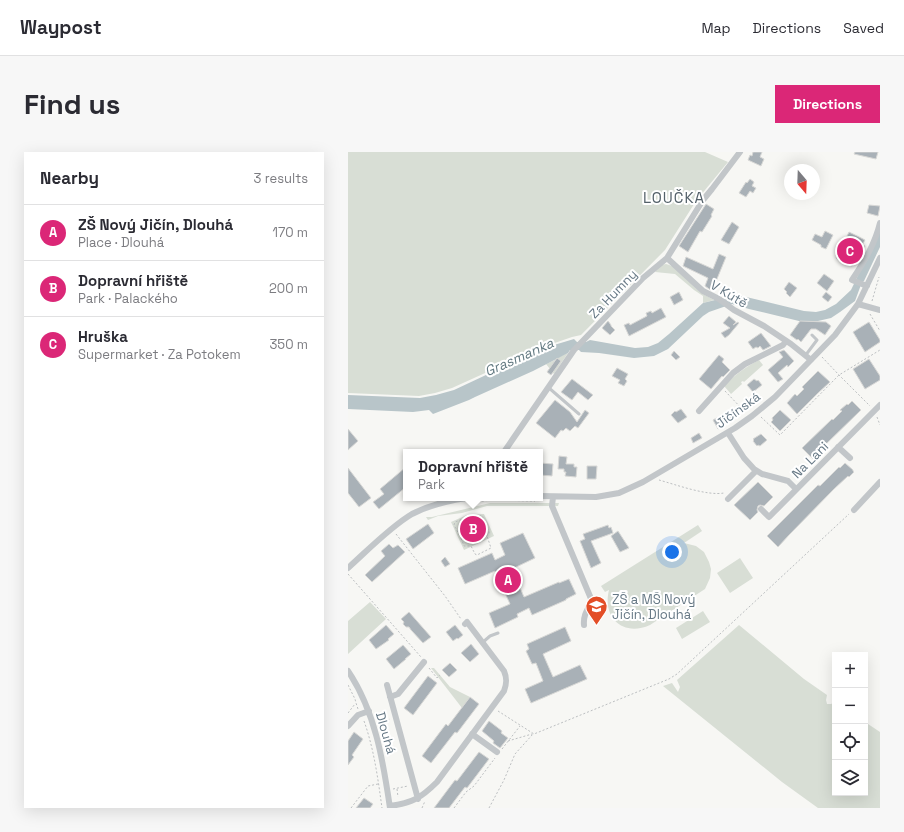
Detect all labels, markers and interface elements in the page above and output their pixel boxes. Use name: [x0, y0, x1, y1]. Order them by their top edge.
text: Waypost: [20, 15, 102, 40]
text: Map: [701, 19, 731, 37]
text: Directions: [753, 19, 821, 37]
text: Saved: [843, 19, 884, 37]
button: Directions: [775, 85, 880, 123]
text: Find us: [24, 86, 121, 122]
north arrow: [784, 164, 820, 200]
text: Nearby: [40, 167, 99, 189]
text: 3 results: [254, 170, 308, 187]
district label: LOUČKA: [643, 188, 705, 207]
text: ZŠ Nový Jičín, Dlouhá: [78, 215, 233, 234]
text: A: [49, 224, 57, 241]
text: 170 m: [272, 224, 308, 241]
text: Place · Dlouhá: [78, 234, 164, 251]
pin: C: [837, 236, 863, 266]
street label: Za Humny: [585, 266, 641, 322]
text: Dopravní hřiště: [78, 271, 188, 290]
street label: V Kútě: [707, 276, 751, 312]
text: B: [49, 280, 57, 297]
text: 200 m: [269, 280, 308, 297]
text: Park · Palackého: [78, 290, 178, 307]
text: Hruška: [78, 327, 128, 346]
water label: Grasmanka: [482, 333, 557, 380]
text: C: [49, 336, 57, 353]
text: 350 m: [270, 336, 308, 353]
text: Supermarket · Za Potokem: [78, 346, 241, 363]
street label: Jičínská: [712, 388, 764, 432]
street label: Na Lani: [788, 438, 832, 482]
popup: [403, 449, 543, 501]
text: Dopravní hřiště: [418, 457, 528, 476]
text: Park: [418, 476, 445, 493]
pin: B: [460, 514, 486, 544]
your location: [662, 542, 682, 562]
pin: A: [495, 565, 521, 595]
place label: ZŠ a MŠ Nový Jičín, Dlouhá: [612, 591, 695, 623]
school or university icon: ZŠ a MŠ Nový Jičín, Dlouhá: [584, 593, 610, 626]
map controls: [832, 652, 868, 796]
button: +: [832, 652, 868, 688]
button: −: [832, 688, 868, 724]
street label: Dlouhá: [372, 710, 400, 757]
button: locate: [832, 724, 868, 760]
button: layers: [832, 760, 868, 796]

